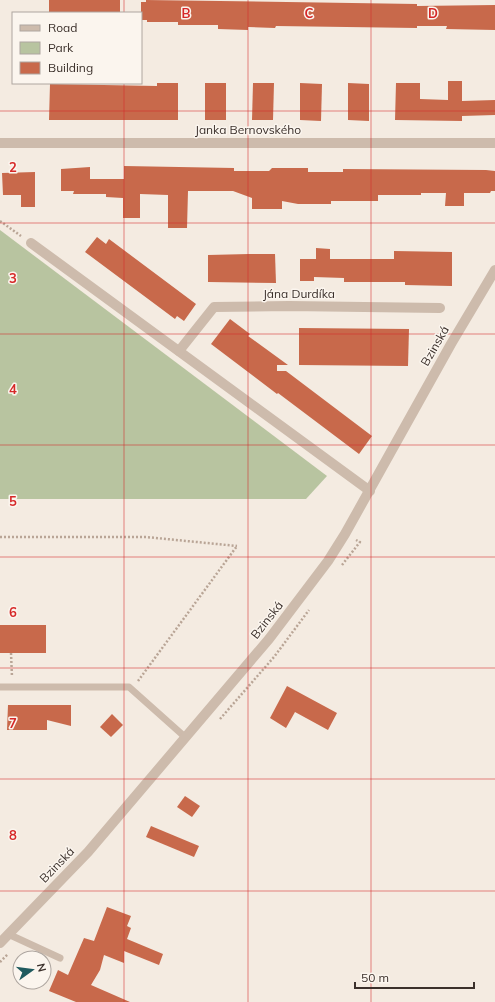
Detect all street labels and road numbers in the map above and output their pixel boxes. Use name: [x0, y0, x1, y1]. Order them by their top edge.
street label: Janka Bernovského: [195, 122, 301, 137]
street label: Jána Durdíka: [263, 286, 335, 301]
street label: Bzinská: [417, 323, 452, 368]
street label: Bzinská: [247, 598, 286, 641]
street label: Bzinská: [36, 844, 77, 886]

